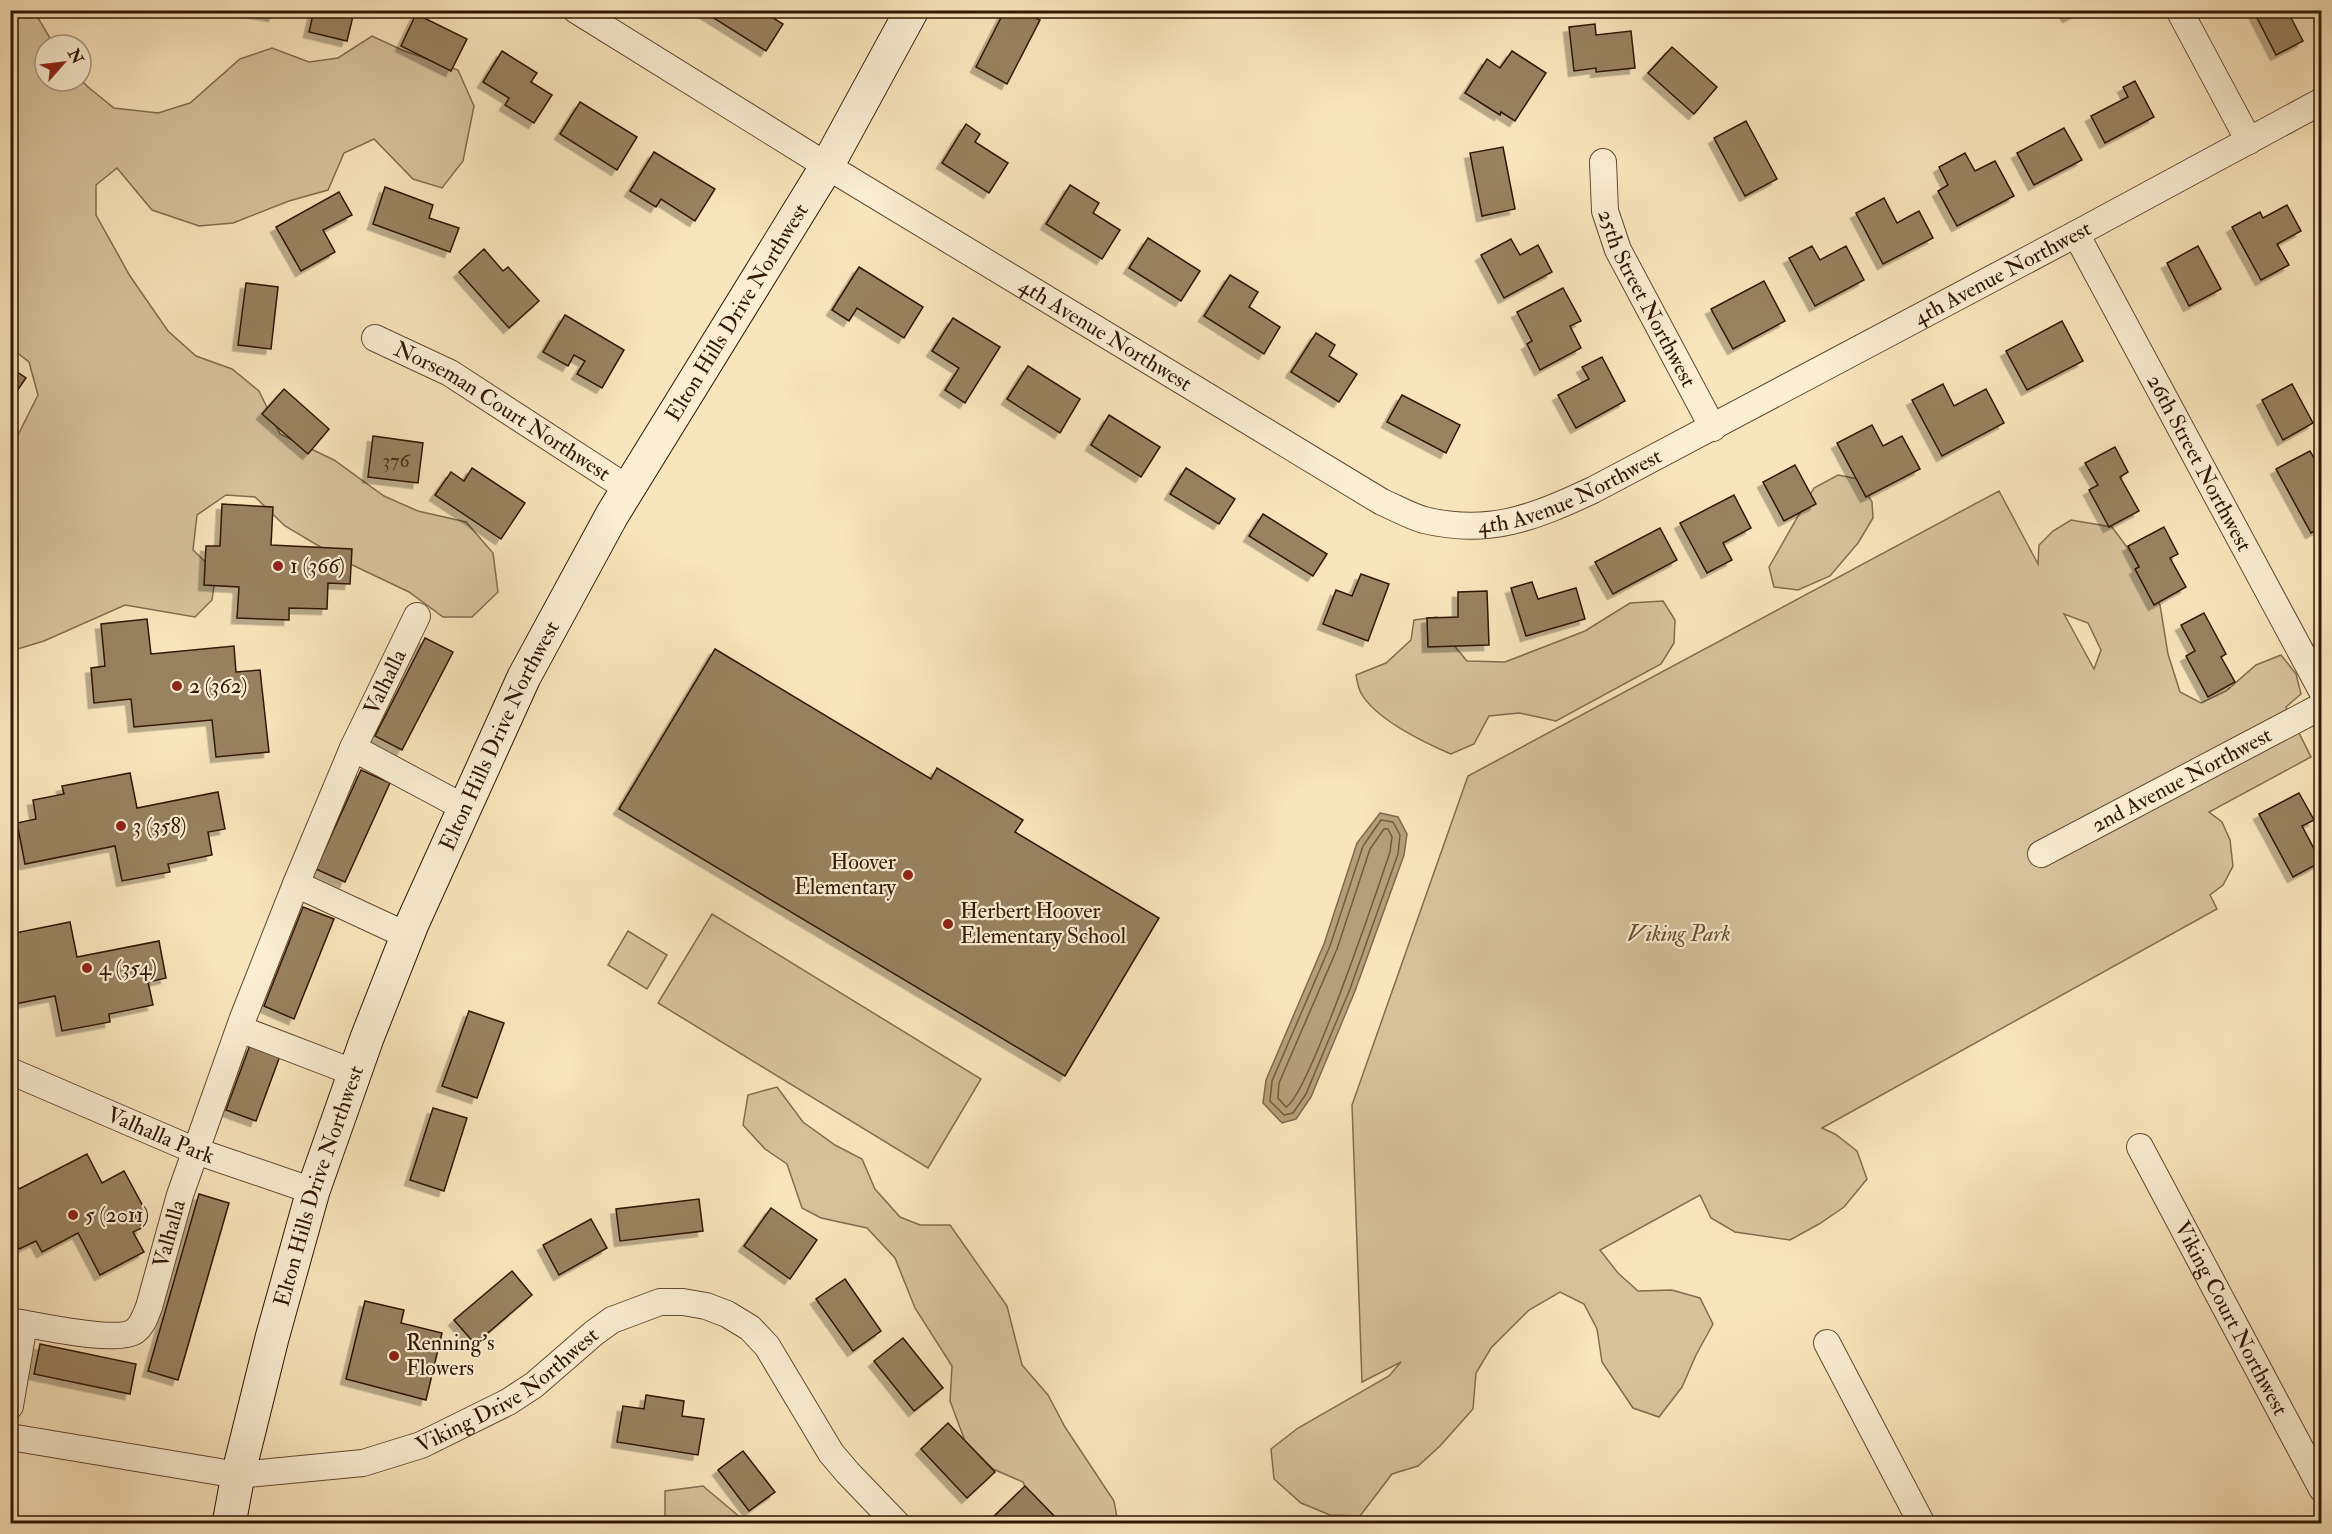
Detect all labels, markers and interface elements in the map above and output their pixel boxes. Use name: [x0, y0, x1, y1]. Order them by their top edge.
north arrow: [33, 33, 93, 93]
text: N: [63, 45, 88, 68]
street label: Elton Hills Drive Northwest: [659, 198, 815, 427]
street label: 25th Street Northwest: [1591, 206, 1703, 392]
street label: 4th Avenue Northwest: [1909, 214, 2096, 332]
street label: 4th Avenue Northwest: [1014, 271, 1197, 398]
street label: Norseman Court Northwest: [390, 335, 616, 487]
street label: 26th Street Northwest: [2140, 370, 2258, 556]
street label: 4th Avenue Northwest: [1477, 442, 1667, 540]
house number: 376: [383, 448, 410, 473]
place label: 1 (366): [290, 552, 345, 580]
marker: 1 (366): [271, 559, 285, 573]
street label: Elton Hills Drive Northwest: [433, 616, 566, 855]
street label: Valhalla: [357, 644, 413, 719]
place label: 2 (362): [189, 672, 247, 700]
marker: 2 (362): [170, 679, 184, 693]
street label: 2nd Avenue Northwest: [2087, 721, 2277, 839]
place label: 3 (358): [133, 812, 187, 840]
marker: 3 (358): [114, 819, 128, 833]
place label: Hoover Elementary: [794, 848, 897, 901]
marker: Hoover Elementary: [901, 868, 915, 882]
place label: Herbert Hoover Elementary School: [960, 897, 1126, 950]
marker: Herbert Hoover Elementary School: [941, 917, 955, 931]
park label: Viking Park: [1627, 920, 1731, 948]
place label: 4 (354): [99, 954, 157, 982]
marker: 4 (354): [80, 961, 94, 975]
street label: Elton Hills Drive Northwest: [268, 1062, 370, 1310]
street label: Valhalla Park: [103, 1100, 219, 1170]
street label: Valhalla: [147, 1196, 192, 1271]
place label: 5 (2011): [85, 1201, 149, 1229]
marker: 5 (2011): [66, 1208, 80, 1222]
street label: Viking Court Northwest: [2168, 1216, 2294, 1420]
street label: Viking Drive Northwest: [411, 1321, 604, 1459]
place label: Renning's Flowers: [406, 1329, 495, 1382]
marker: Renning's Flowers: [387, 1349, 401, 1363]

